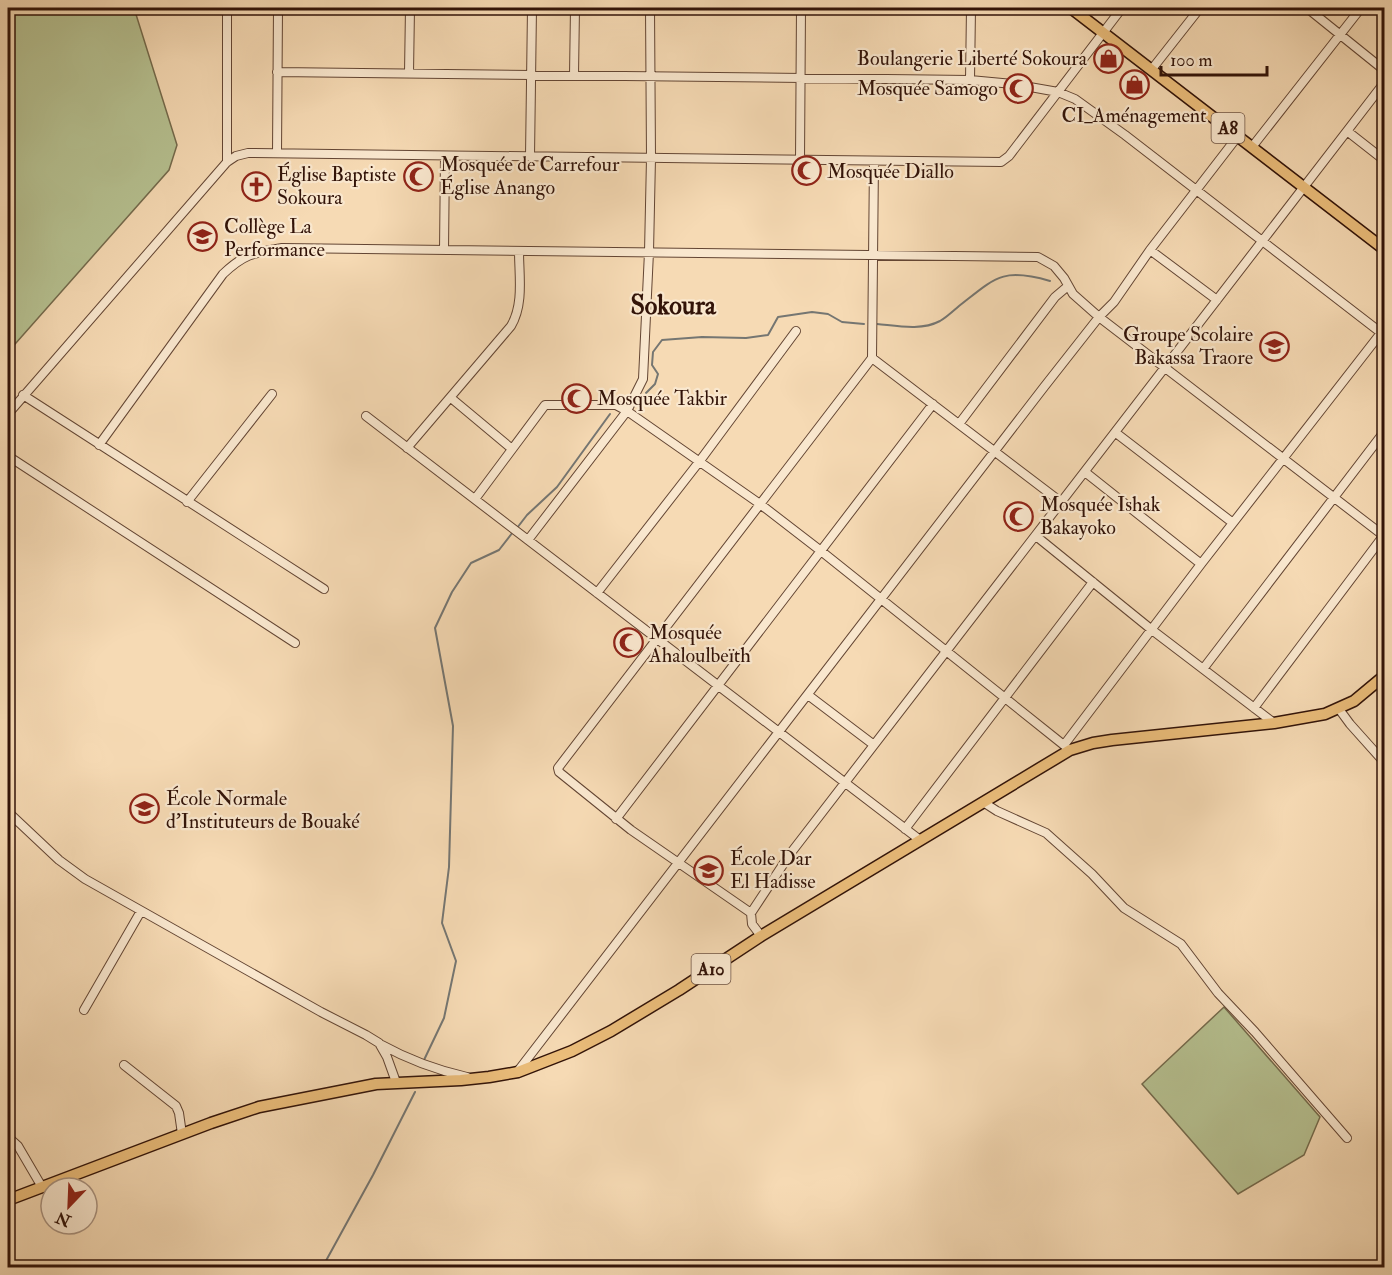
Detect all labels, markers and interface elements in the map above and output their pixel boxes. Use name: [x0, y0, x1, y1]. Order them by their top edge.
scale bar: [1161, 39, 1268, 77]
shop icon: Boulangerie Liberté Sokoura: [1092, 42, 1124, 74]
place label: Boulangerie Liberté Sokoura: [857, 46, 1088, 71]
text: 100 m: [1170, 49, 1213, 72]
shop icon: CI_Aménagement: [1118, 69, 1150, 101]
mosque icon: Mosquée Samogo: [1003, 72, 1035, 104]
place label: Mosquée Samogo: [857, 76, 998, 101]
place label: CI_Aménagement: [1062, 103, 1207, 128]
road number: A8: [1212, 113, 1244, 143]
place label: Mosquée de Carrefour Église Anango: [440, 152, 620, 200]
mosque icon: Mosquée Diallo: [790, 155, 822, 187]
place label: Mosquée Diallo: [827, 159, 954, 184]
mosque icon: Mosquée de Carrefour Église Anango: [403, 160, 435, 192]
place label: Église Baptiste Sokoura: [277, 161, 396, 210]
church icon: Église Baptiste Sokoura: [240, 170, 272, 202]
place label: Collège La Performance: [224, 214, 325, 262]
school or university icon: Collège La Performance: [187, 221, 219, 253]
district label: Sokoura: [630, 290, 717, 322]
place label: Groupe Scolaire Bakassa Traore: [1123, 322, 1253, 370]
school or university icon: Groupe Scolaire Bakassa Traore: [1258, 330, 1290, 362]
mosque icon: Mosquée Takbir: [560, 382, 592, 414]
place label: Mosquée Takbir: [597, 386, 727, 411]
place label: Mosquée Ishak Bakayoko: [1040, 492, 1161, 540]
mosque icon: Mosquée Ishak Bakayoko: [1003, 500, 1035, 532]
place label: Mosquée Ahaloulbeïth: [648, 620, 751, 668]
mosque icon: Mosquée Ahaloulbeïth: [612, 627, 644, 659]
place label: École Normale d'Instituteurs de Bouaké: [166, 785, 360, 834]
school or university icon: École Normale d'Instituteurs de Bouaké: [129, 793, 161, 825]
place label: École Dar El Hadisse: [730, 845, 816, 894]
school or university icon: École Dar El Hadisse: [693, 854, 725, 886]
road number: A10: [692, 954, 730, 984]
north arrow: [39, 1176, 99, 1236]
text: N: [52, 1207, 75, 1231]

